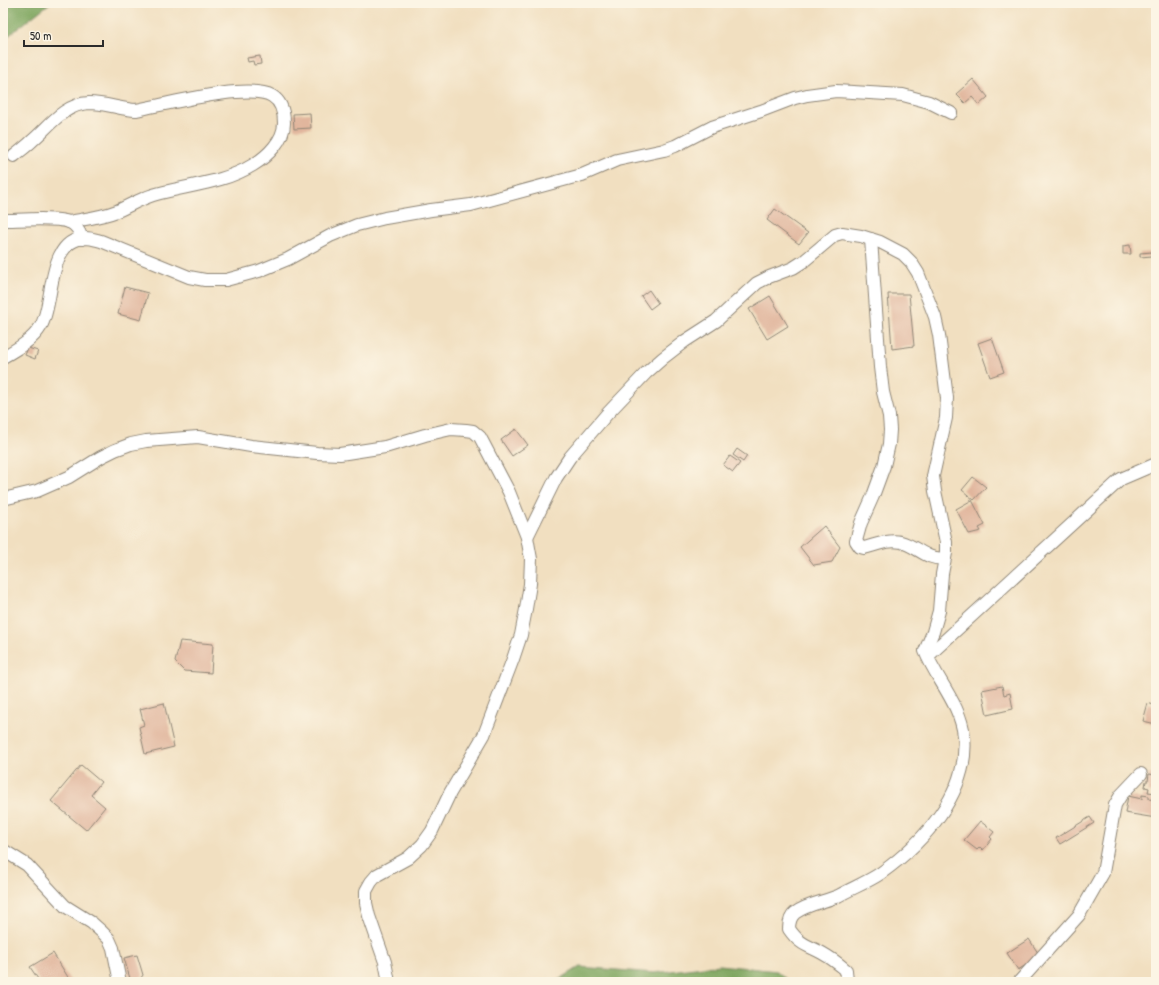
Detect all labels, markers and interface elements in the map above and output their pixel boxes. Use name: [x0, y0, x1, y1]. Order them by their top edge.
scale bar: [24, 22, 103, 48]
text: 50 m: [30, 27, 51, 44]

